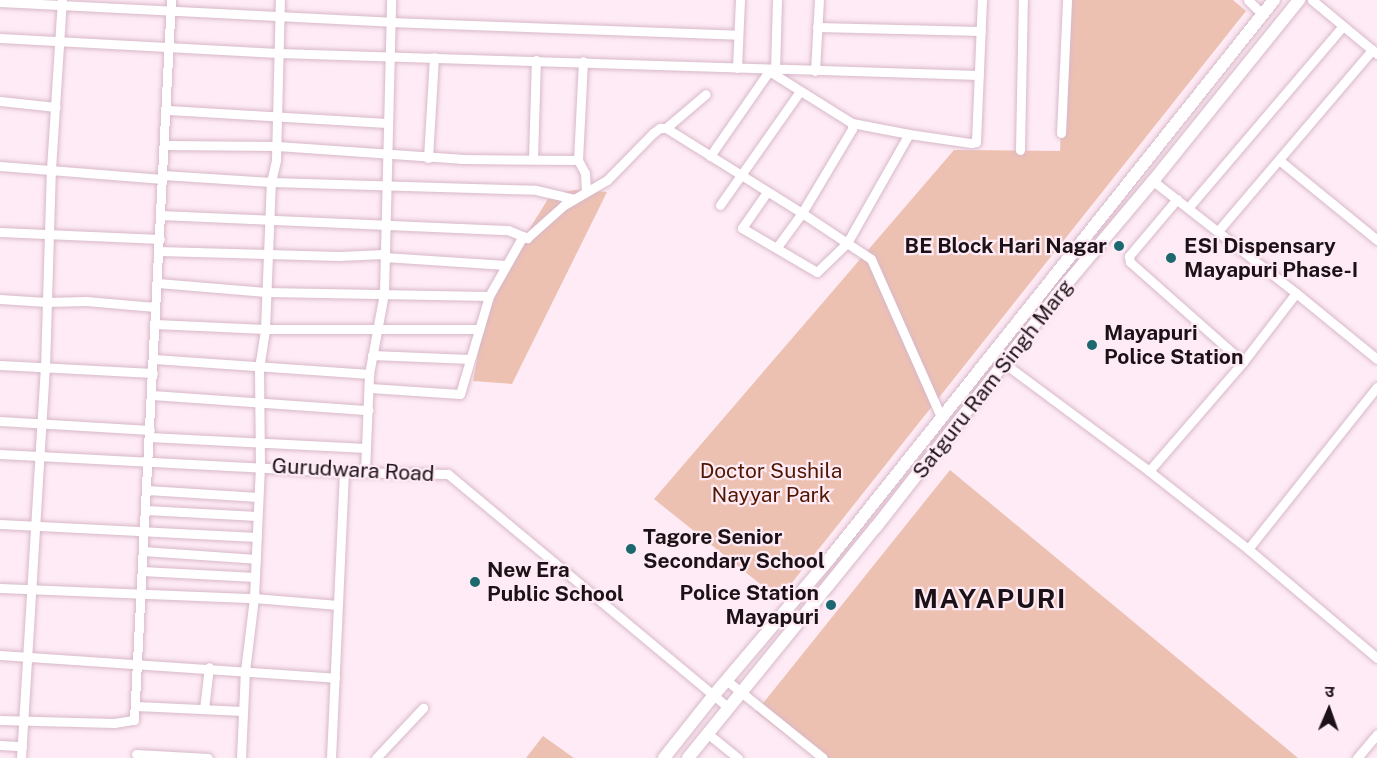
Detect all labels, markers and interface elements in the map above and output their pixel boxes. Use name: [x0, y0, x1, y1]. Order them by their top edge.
place label: BE Block Hari Nagar: [904, 233, 1107, 259]
place label: ESI Dispensary Mayapuri Phase-I: [1184, 233, 1358, 283]
marker: BE Block Hari Nagar: [1112, 239, 1126, 253]
marker: ESI Dispensary Mayapuri Phase-I: [1162, 249, 1180, 267]
street label: Satguru Ram Singh Marg: [907, 274, 1079, 484]
place label: Mayapuri Police Station: [1104, 320, 1243, 370]
marker: Mayapuri Police Station: [1085, 338, 1099, 352]
street label: Gurudwara Road: [271, 453, 435, 487]
park label: Doctor Sushila Nayyar Park: [700, 458, 842, 508]
place label: Tagore Senior Secondary School: [643, 524, 825, 574]
marker: Tagore Senior Secondary School: [624, 542, 638, 556]
place label: New Era Public School: [487, 557, 624, 607]
marker: New Era Public School: [468, 575, 482, 589]
place label: Police Station Mayapuri: [680, 580, 819, 630]
district label: MAYAPURI: [913, 583, 1067, 615]
marker: Police Station Mayapuri: [824, 598, 838, 612]
north arrow: [1299, 680, 1359, 740]
text: उ: [1325, 682, 1335, 701]

